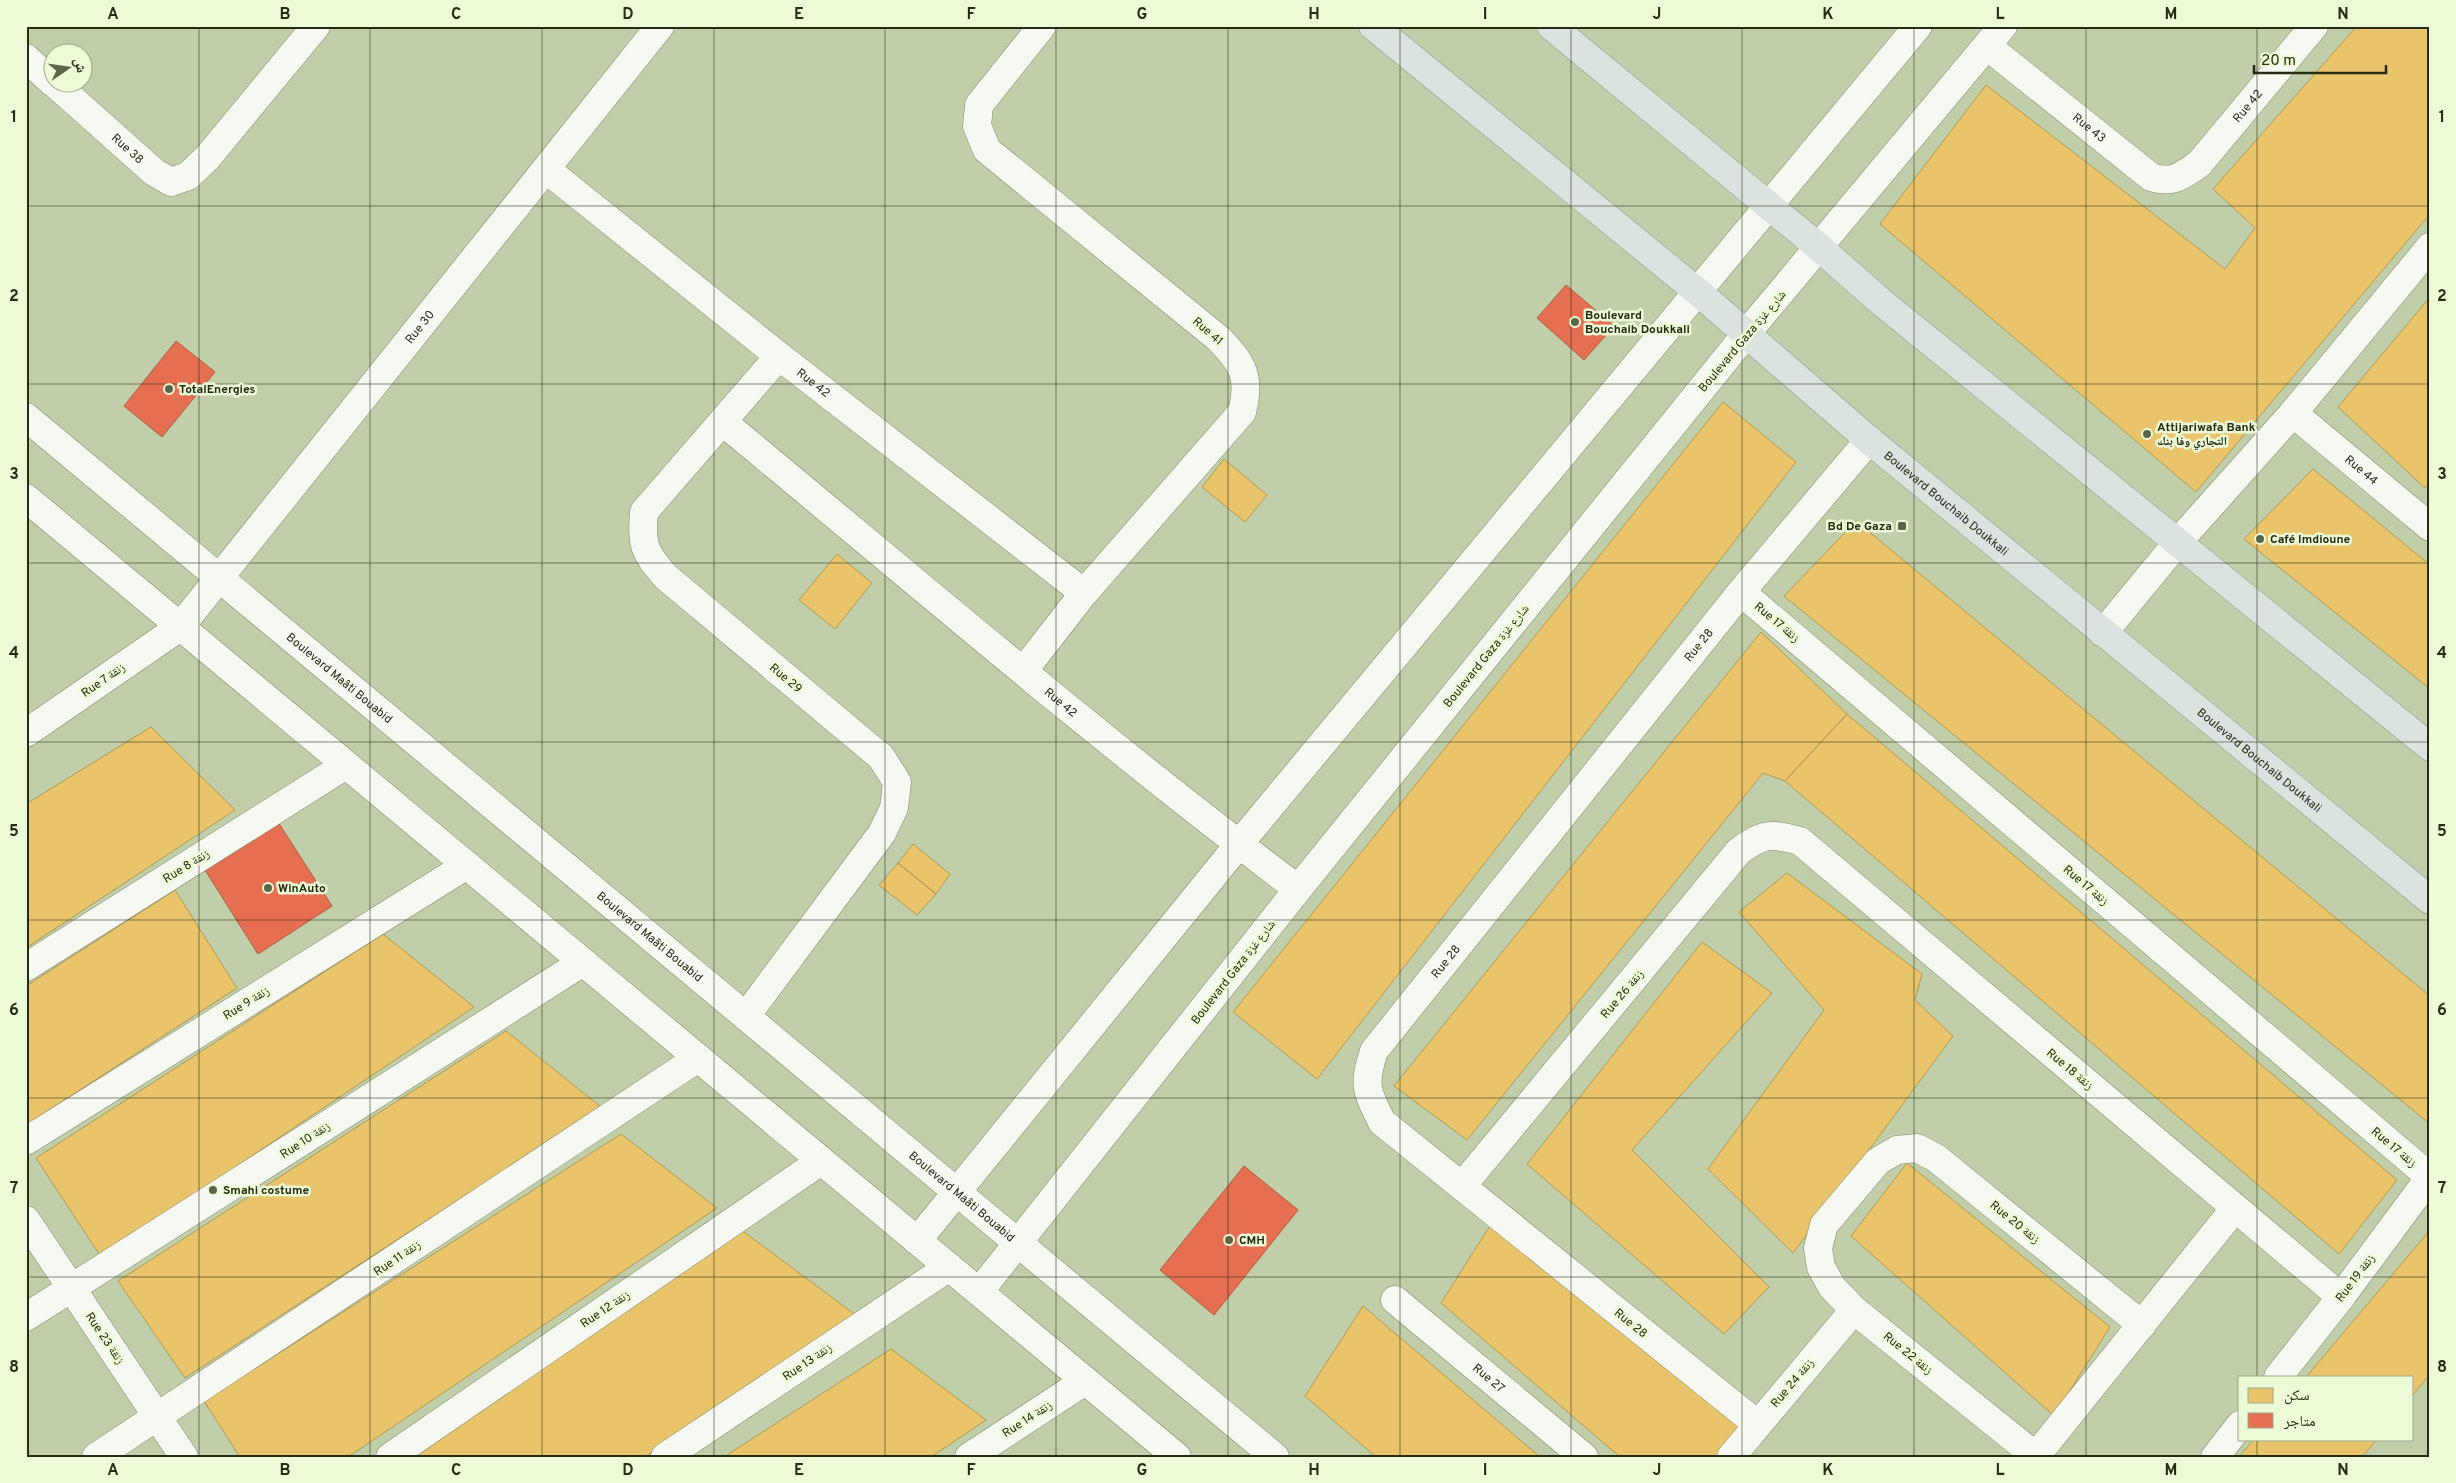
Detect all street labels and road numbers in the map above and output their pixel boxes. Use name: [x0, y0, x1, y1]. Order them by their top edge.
street label: Rue 42: [2230, 86, 2267, 126]
street label: Rue 43: [2069, 110, 2109, 147]
street label: Rue 38: [107, 131, 147, 168]
street label: Boulevard Gaza شارع غزة: [1695, 287, 1790, 396]
street label: Rue 30: [402, 307, 439, 348]
street label: Rue 41: [1189, 314, 1226, 350]
street label: Rue 42: [793, 365, 833, 402]
street label: Boulevard Bouchaib Doukkali: [1880, 448, 2011, 560]
street label: Rue 44: [2341, 452, 2381, 489]
street label: Rue 17 زنقة: [1750, 599, 1803, 647]
street label: Boulevard Gaza شارع غزة: [1440, 602, 1533, 712]
street label: Rue 28: [1681, 626, 1718, 666]
street label: Boulevard Maâti Bouabid: [282, 630, 395, 728]
street label: Rue 7 زنقة: [79, 660, 129, 702]
street label: Rue 29: [766, 660, 805, 697]
street label: Rue 42: [1040, 685, 1080, 722]
street label: Boulevard Bouchaib Doukkali: [2193, 705, 2324, 817]
street label: Rue 8 زنقة: [160, 846, 213, 887]
street label: Rue 17 زنقة: [2059, 862, 2112, 910]
street label: Boulevard Maâti Bouabid: [593, 888, 706, 986]
street label: Boulevard Gaza شارع غزة: [1188, 917, 1280, 1028]
street label: Rue 28: [1428, 942, 1465, 982]
street label: Rue 26 زنقة: [1598, 967, 1648, 1022]
street label: Rue 9 زنقة: [220, 983, 273, 1024]
street label: Rue 18 زنقة: [2043, 1046, 2096, 1094]
street label: Rue 10 زنقة: [277, 1118, 334, 1163]
street label: Rue 17 زنقة: [2367, 1124, 2420, 1172]
street label: Boulevard Maâti Bouabid: [905, 1148, 1018, 1246]
street label: Rue 20 زنقة: [1986, 1198, 2043, 1248]
street label: Rue 11 زنقة: [371, 1237, 425, 1280]
street label: Rue 19 زنقة: [2332, 1251, 2379, 1306]
street label: Rue 12 زنقة: [578, 1287, 634, 1332]
street label: Rue 28: [1610, 1305, 1650, 1342]
street label: Rue 23 زنقة: [81, 1310, 128, 1368]
street label: Rue 22 زنقة: [1879, 1329, 1936, 1379]
street label: Rue 13 زنقة: [780, 1340, 836, 1385]
street label: Rue 24 زنقة: [1768, 1356, 1818, 1411]
street label: Rue 27: [1469, 1361, 1508, 1397]
street label: Rue 14 زنقة: [1000, 1398, 1056, 1442]

